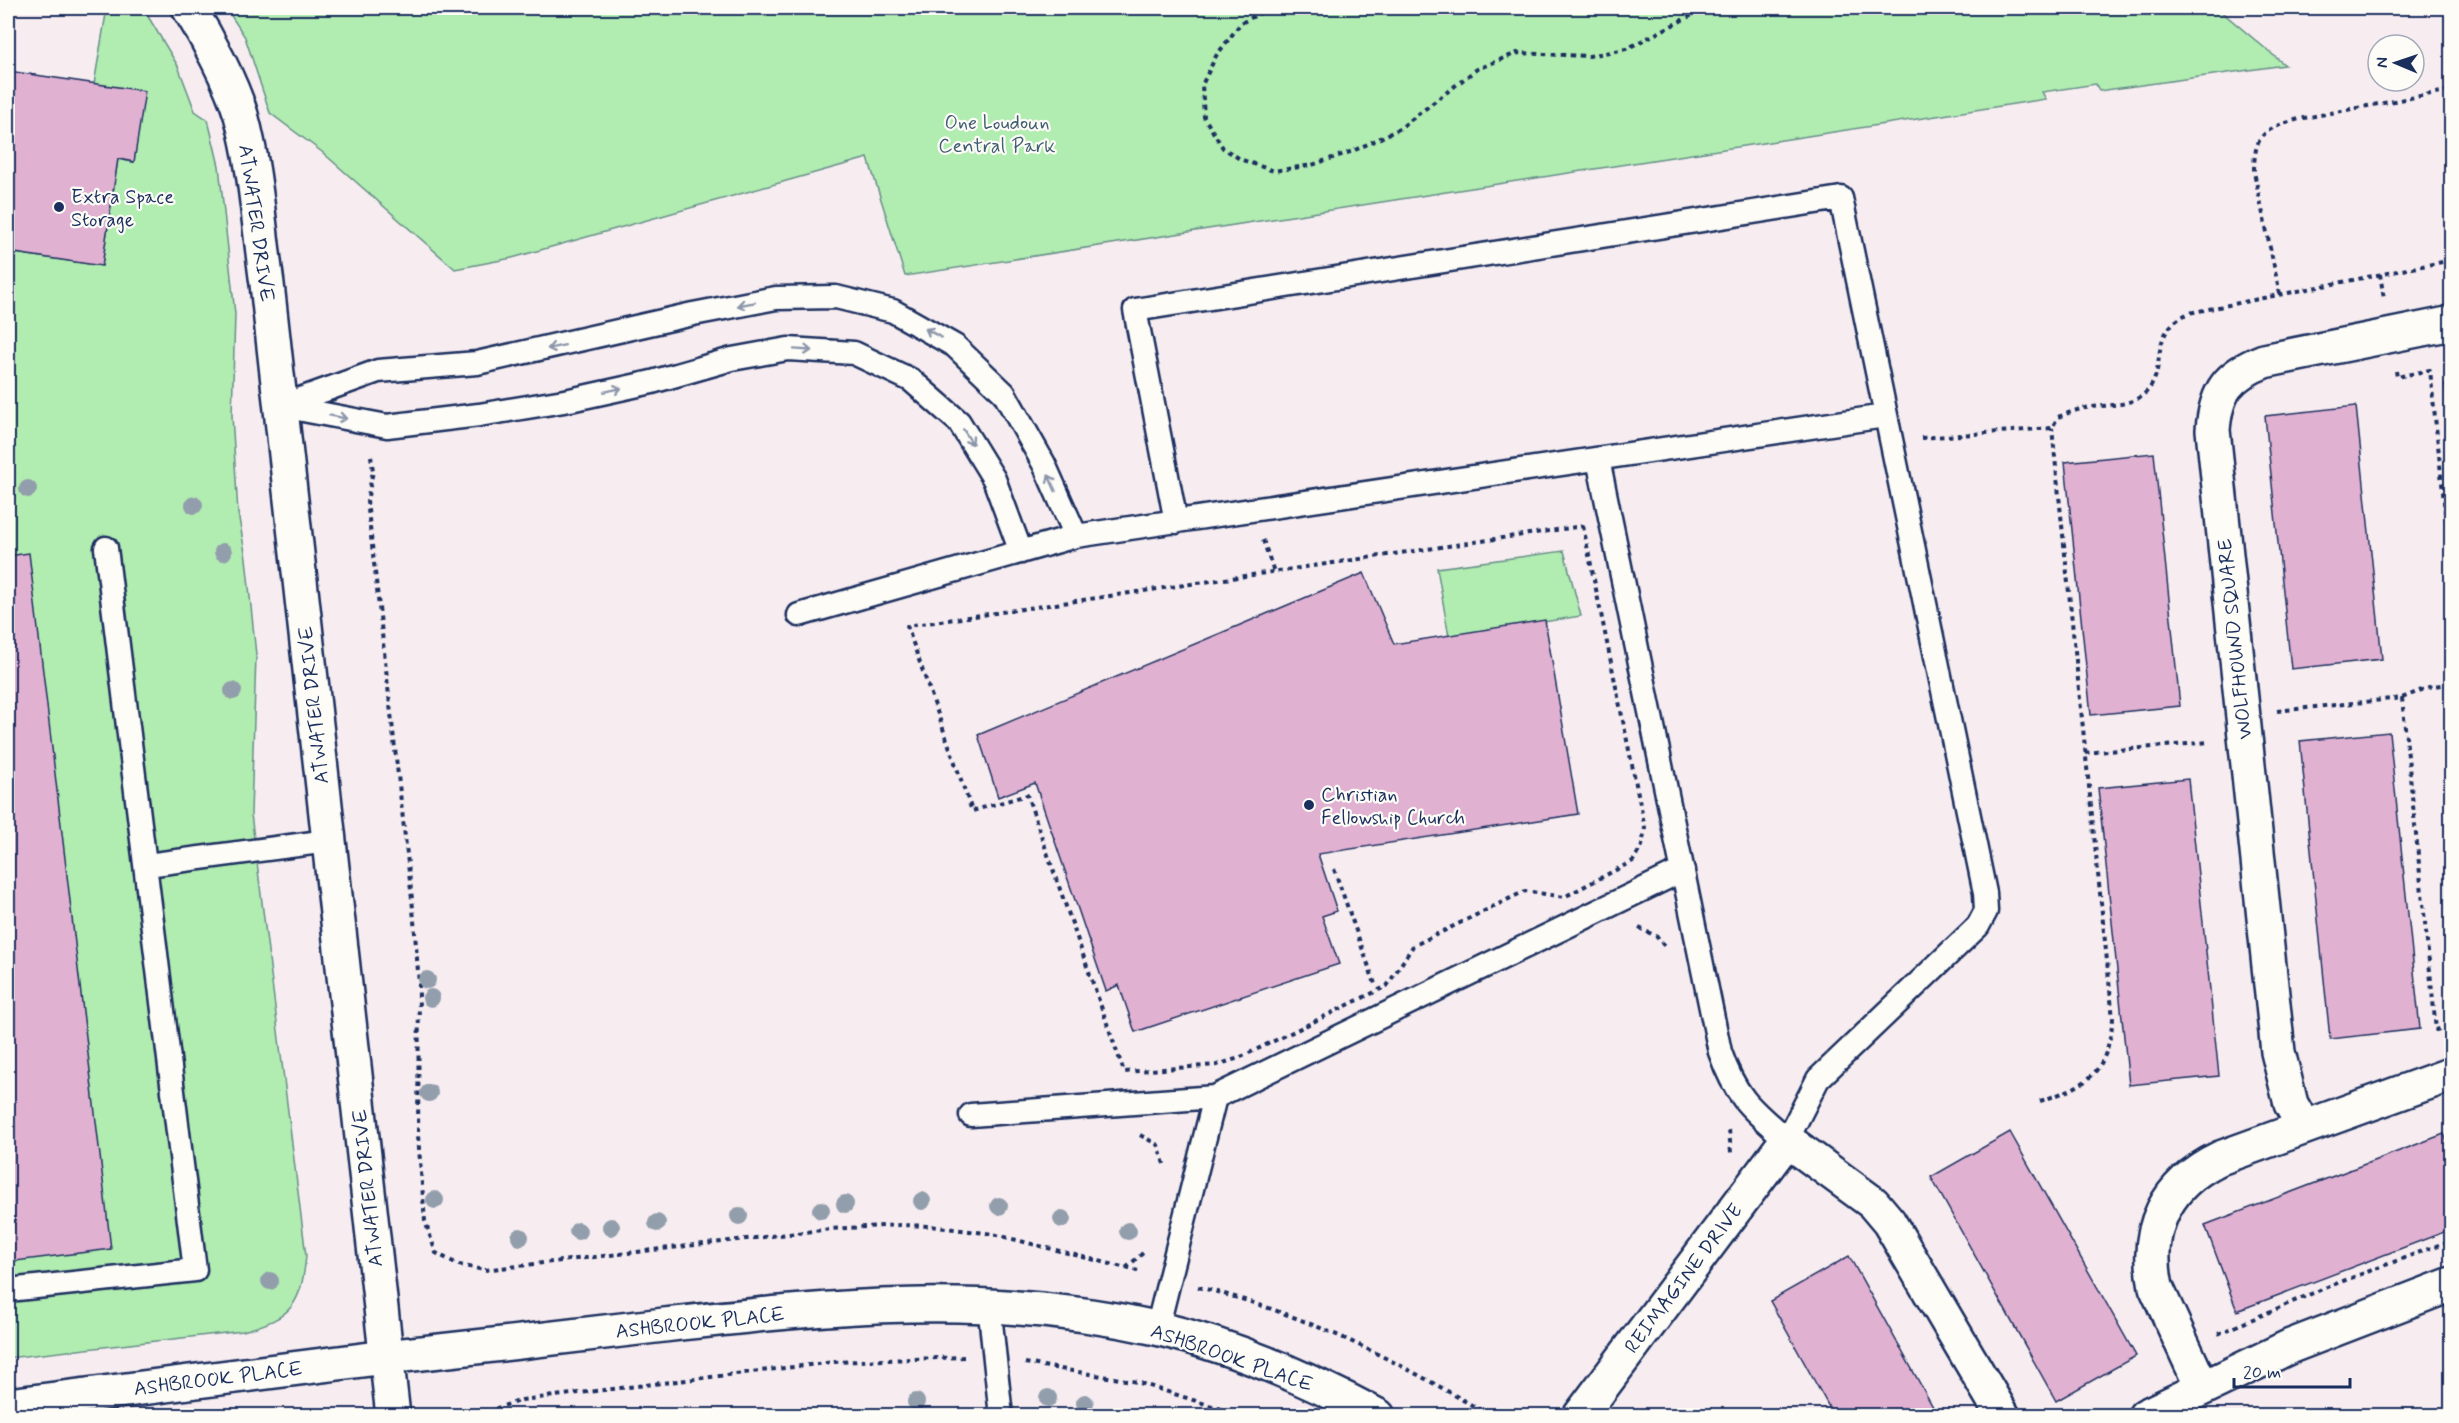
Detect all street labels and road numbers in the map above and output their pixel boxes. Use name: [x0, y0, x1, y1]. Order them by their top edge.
street label: ATWATER DRIVE: [231, 143, 280, 304]
street label: WOLFHOUND SQUARE: [2212, 537, 2259, 741]
street label: ATWATER DRIVE: [293, 625, 336, 785]
street label: ATWATER DRIVE: [347, 1108, 390, 1268]
street label: REIMAGINE DRIVE: [1619, 1198, 1750, 1359]
street label: ASHBROOK PLACE: [614, 1301, 786, 1346]
street label: ASHBROOK PLACE: [1147, 1318, 1316, 1399]
street label: ASHBROOK PLACE: [132, 1356, 304, 1403]

